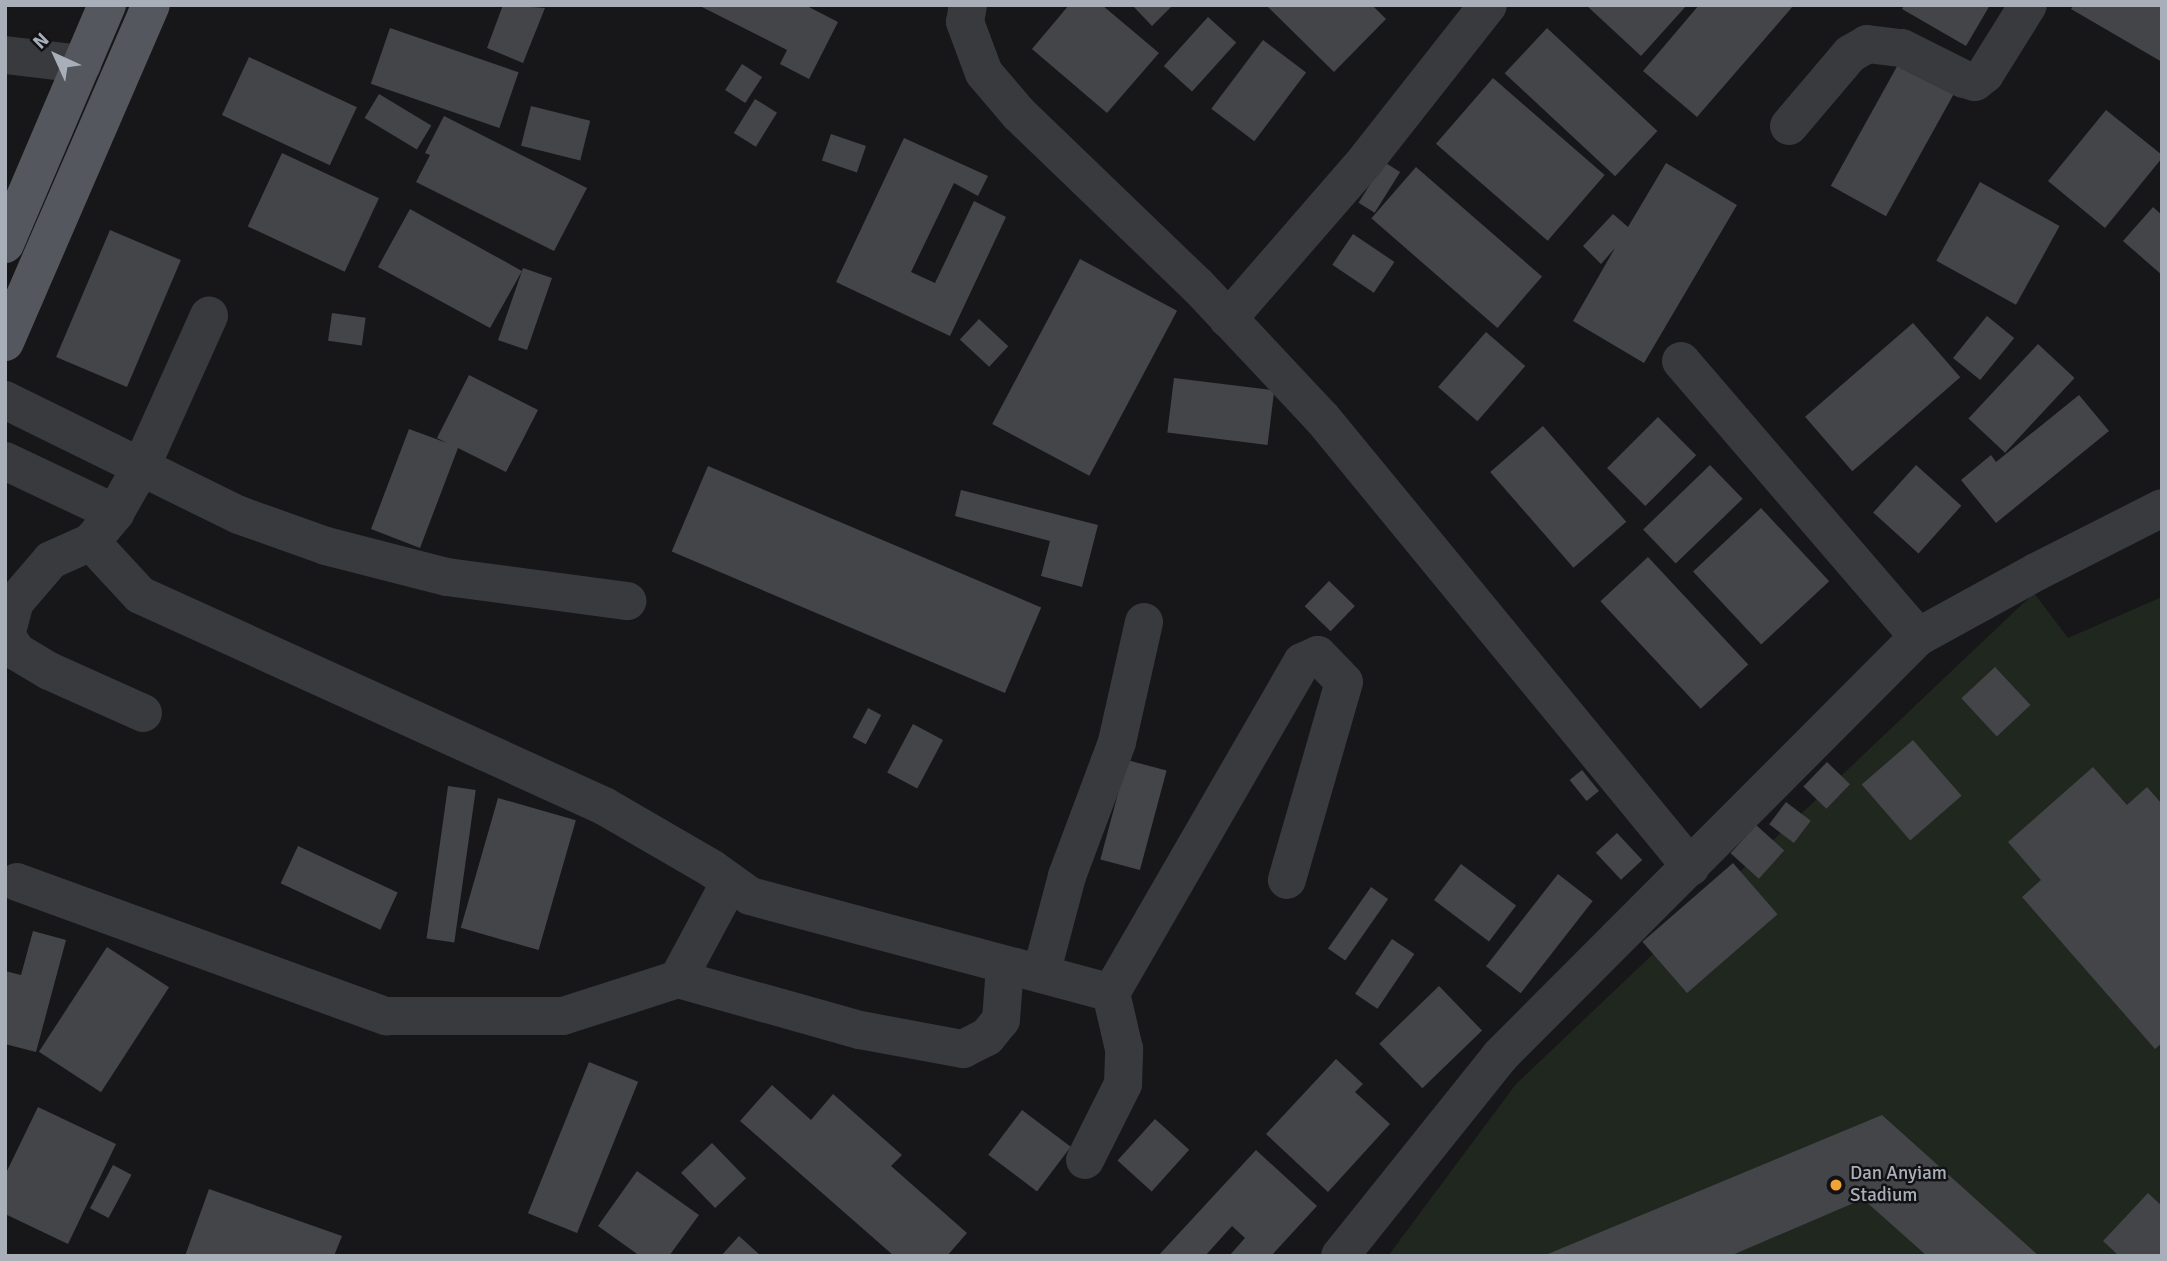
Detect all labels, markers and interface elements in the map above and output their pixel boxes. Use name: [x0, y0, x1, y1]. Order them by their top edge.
north arrow: [21, 21, 91, 91]
text: N: [28, 28, 54, 54]
place label: Dan Anyiam Stadium: [1850, 1163, 1947, 1207]
marker: Dan Anyiam Stadium: [1828, 1177, 1844, 1193]

